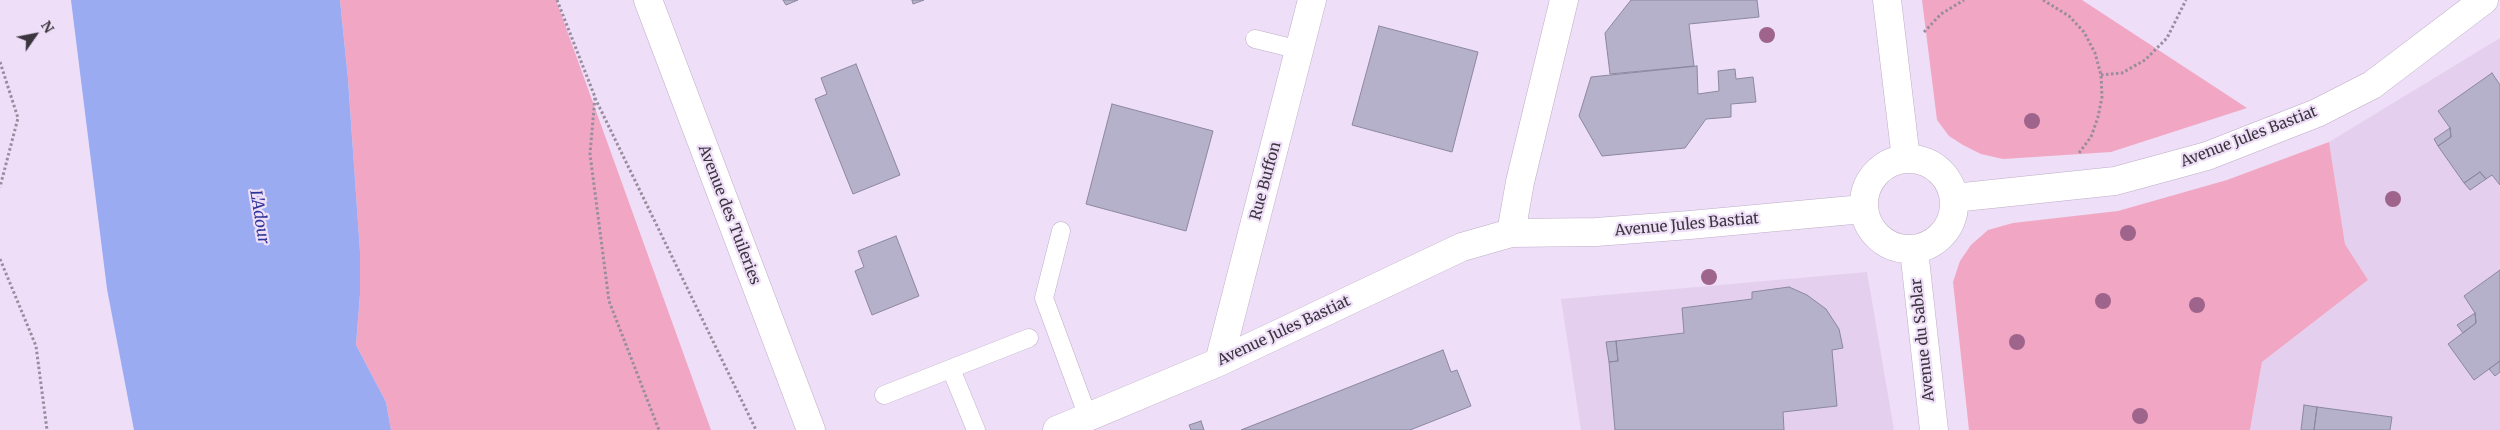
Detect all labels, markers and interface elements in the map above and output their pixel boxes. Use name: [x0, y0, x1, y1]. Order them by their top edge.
north arrow: [10, 10, 60, 60]
text: N: [37, 17, 58, 36]
street label: Avenue Jules Bastiat: [2178, 103, 2320, 171]
street label: Rue Buffon: [1247, 140, 1285, 222]
street label: Avenue des Tuileries: [694, 143, 764, 287]
water label: L'Adour: [245, 189, 273, 245]
street label: Avenue Jules Bastiat: [1614, 210, 1760, 240]
street label: Avenue du Sablar: [1908, 278, 1938, 402]
street label: Avenue Jules Bastiat: [1215, 292, 1353, 370]

